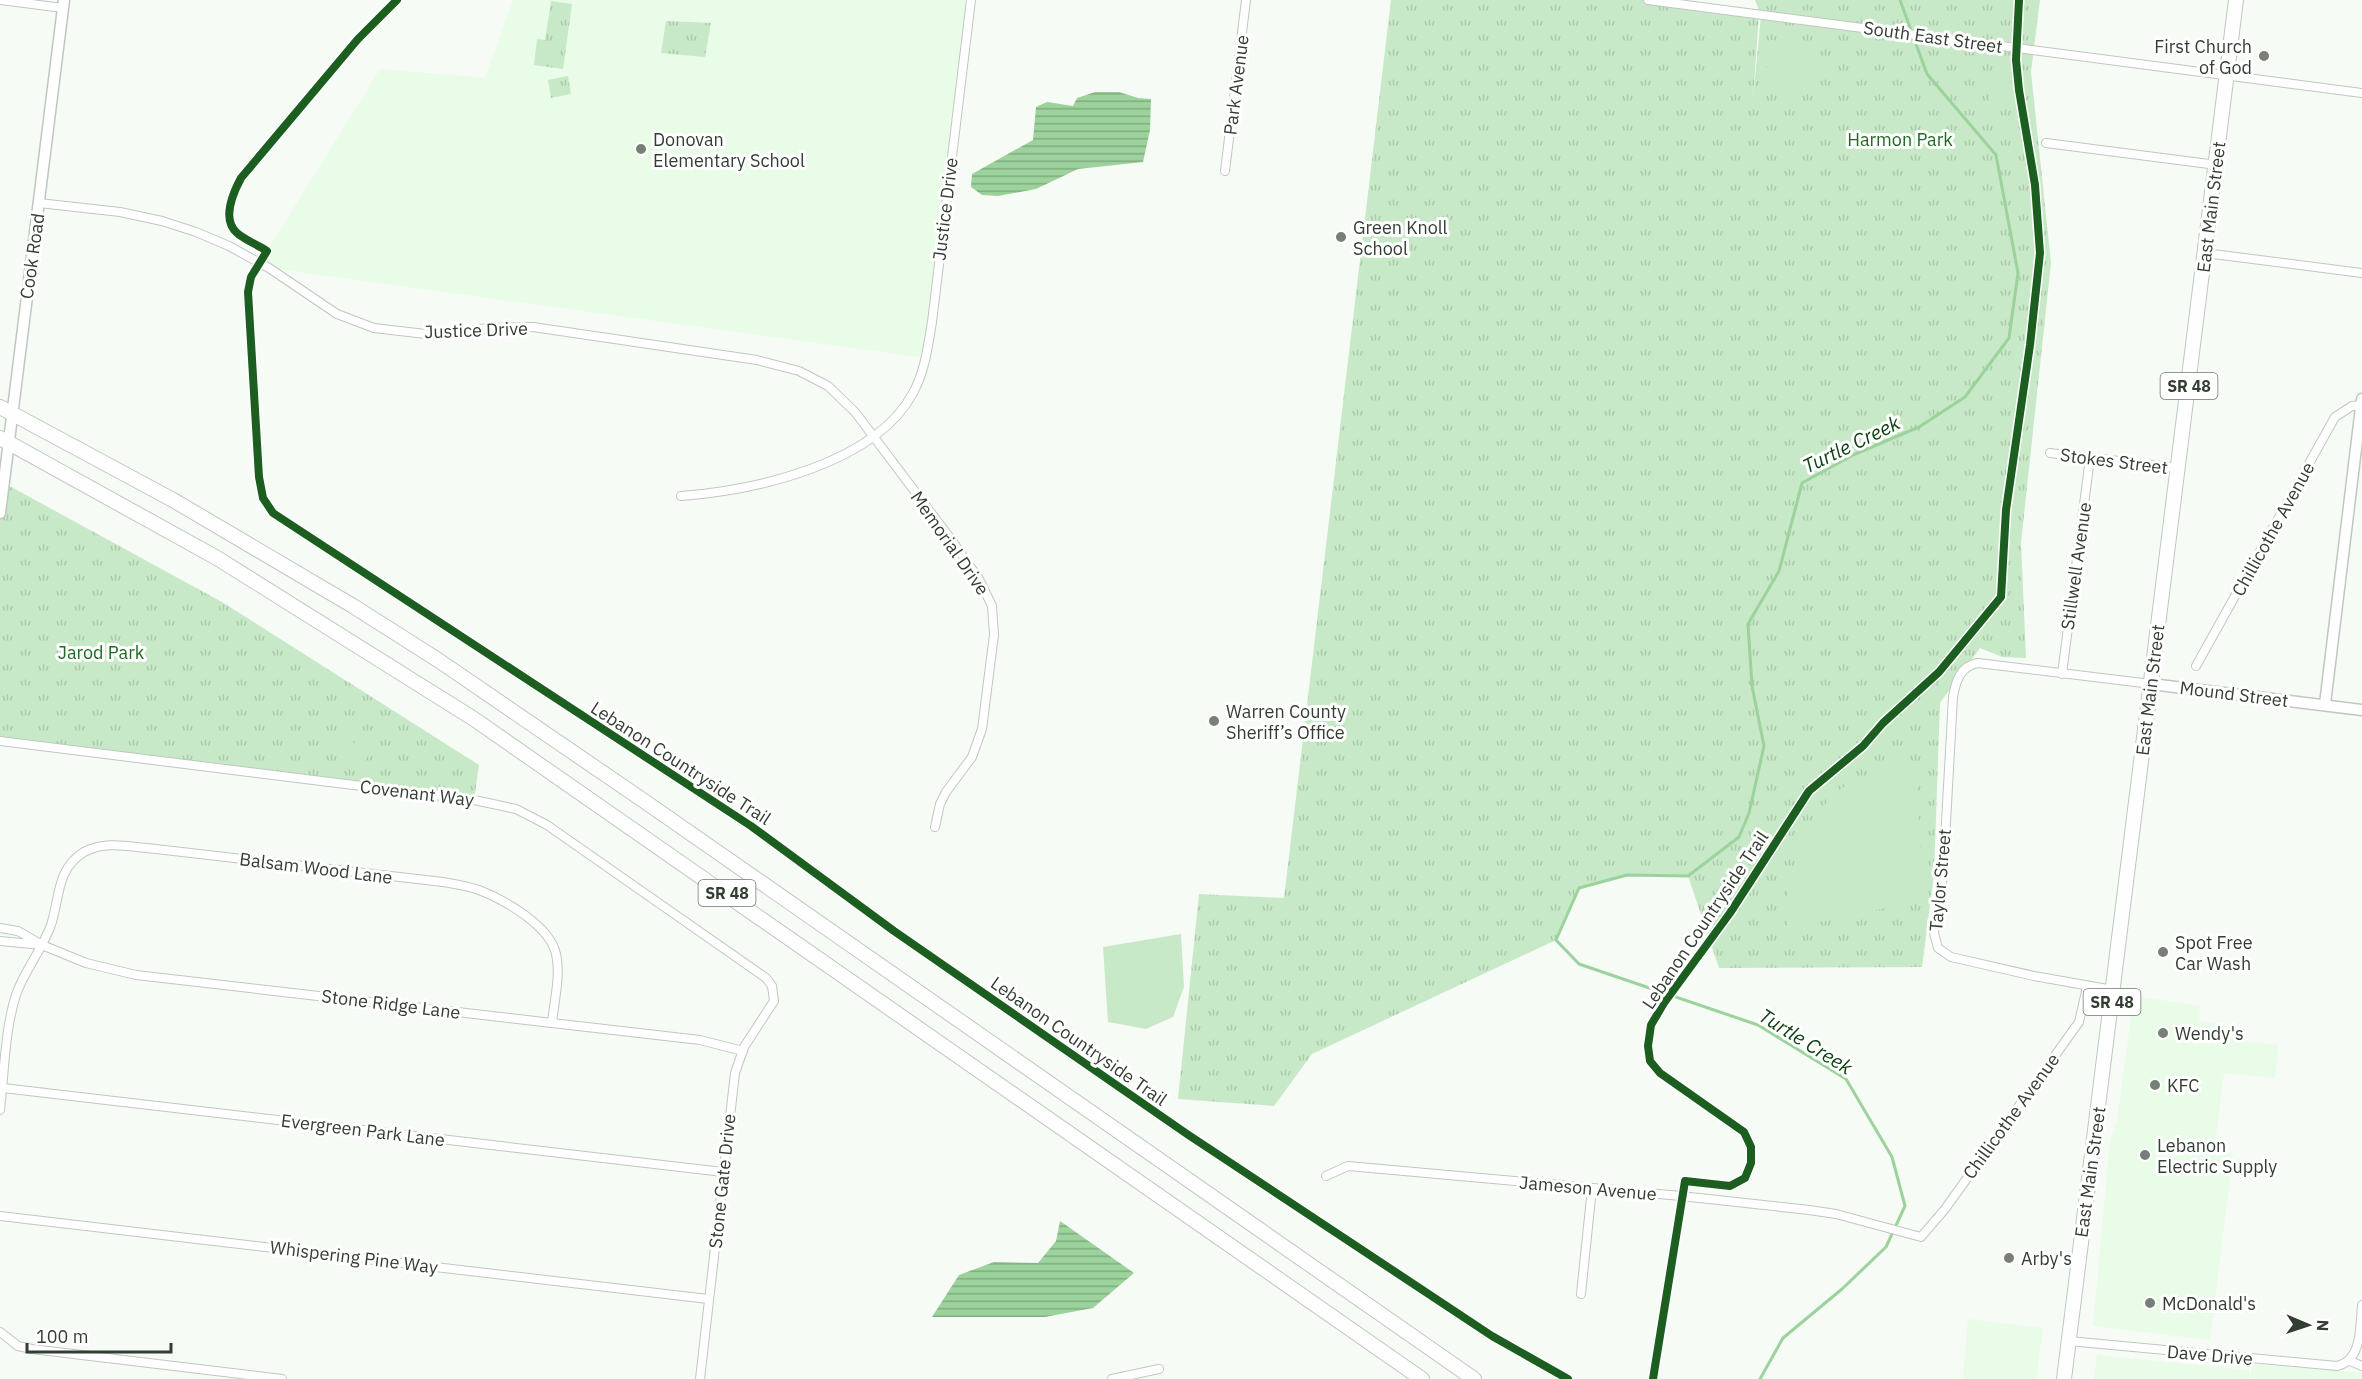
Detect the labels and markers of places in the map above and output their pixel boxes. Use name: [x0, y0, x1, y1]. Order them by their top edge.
place label: First Church of God: [2154, 35, 2252, 79]
marker: First Church of God: [2257, 49, 2271, 63]
place label: Donovan Elementary School: [653, 128, 805, 172]
marker: Donovan Elementary School: [634, 142, 648, 156]
place label: Green Knoll School: [1353, 216, 1448, 260]
marker: Green Knoll School: [1334, 230, 1348, 244]
place label: Warren County Sheriff’s Office: [1226, 700, 1346, 744]
marker: Warren County Sheriff’s Office: [1207, 714, 1221, 728]
place label: Spot Free Car Wash: [2175, 931, 2253, 975]
marker: Spot Free Car Wash: [2156, 945, 2170, 959]
place label: Wendy's: [2175, 1022, 2244, 1045]
marker: Wendy's: [2156, 1026, 2170, 1040]
place label: KFC: [2167, 1074, 2199, 1097]
marker: KFC: [2148, 1078, 2162, 1092]
place label: Lebanon Electric Supply: [2157, 1134, 2277, 1178]
marker: Lebanon Electric Supply: [2138, 1148, 2152, 1162]
place label: Arby's: [2021, 1247, 2072, 1270]
marker: Arby's: [2002, 1251, 2016, 1265]
place label: McDonald's: [2162, 1292, 2256, 1315]
marker: McDonald's: [2143, 1296, 2157, 1310]

